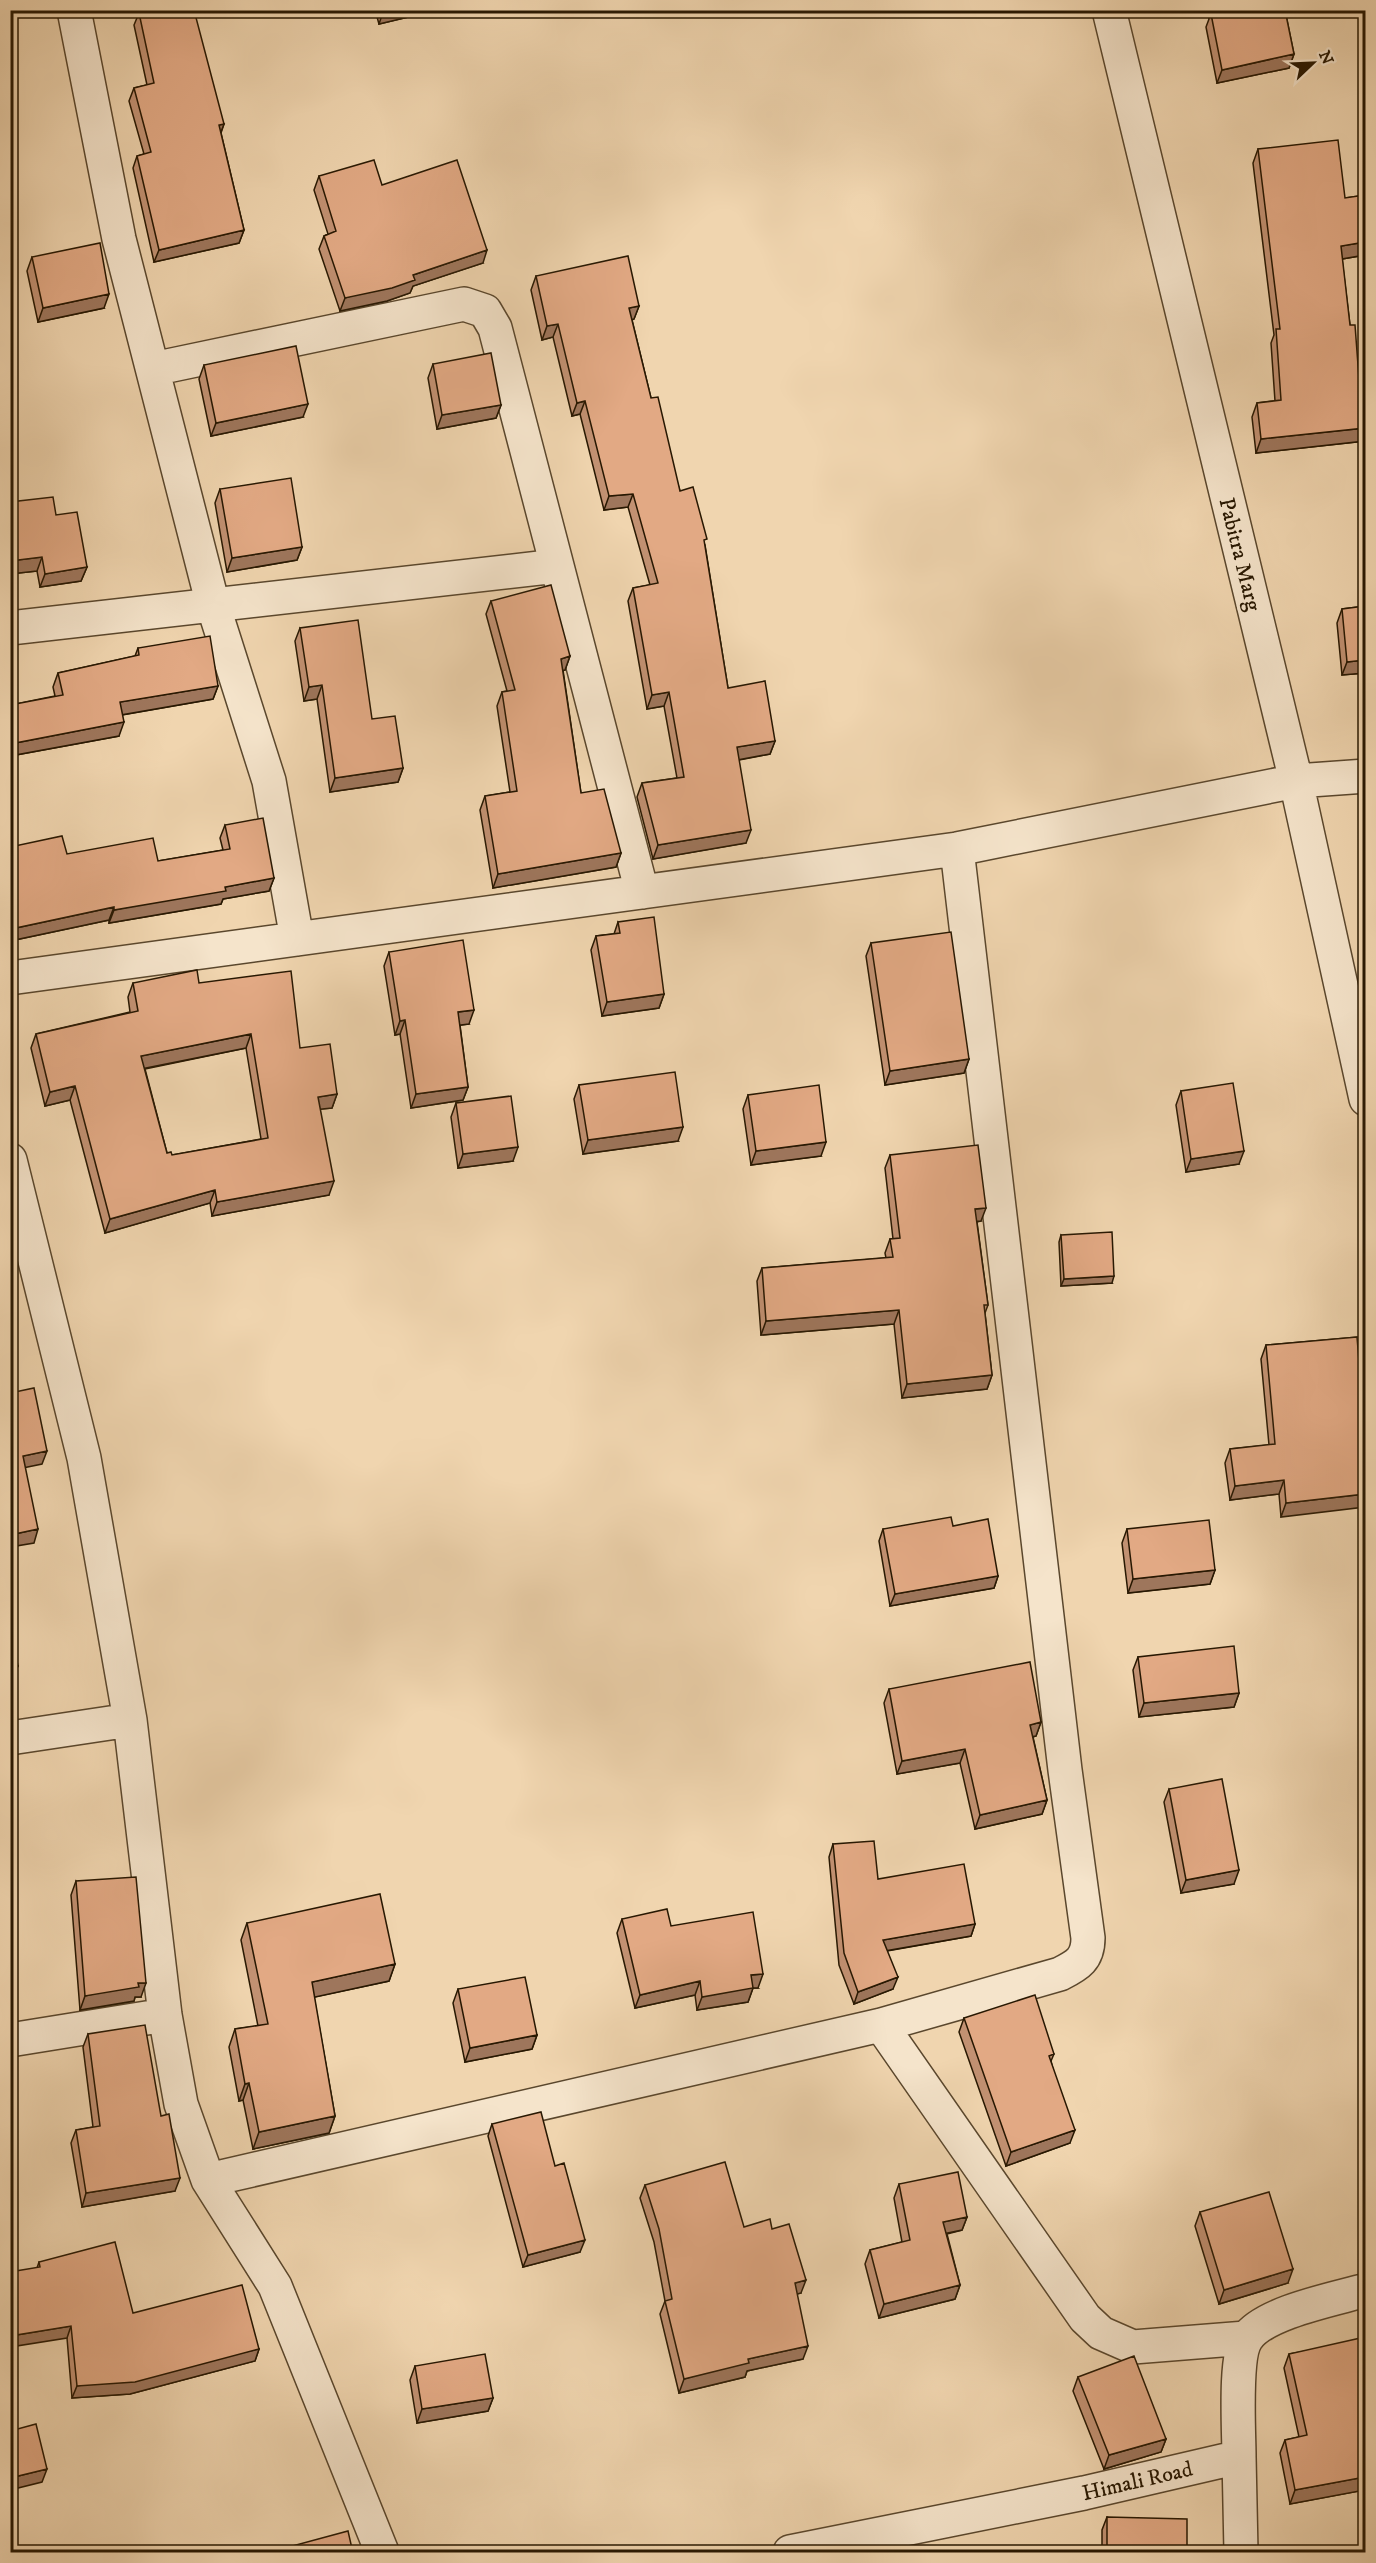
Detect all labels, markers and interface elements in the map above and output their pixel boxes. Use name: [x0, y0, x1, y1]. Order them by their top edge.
north arrow: [1283, 33, 1343, 93]
text: N: [1314, 48, 1338, 67]
street label: Pabitra Marg: [1212, 495, 1267, 614]
street label: Himali Road: [1079, 2456, 1195, 2507]

